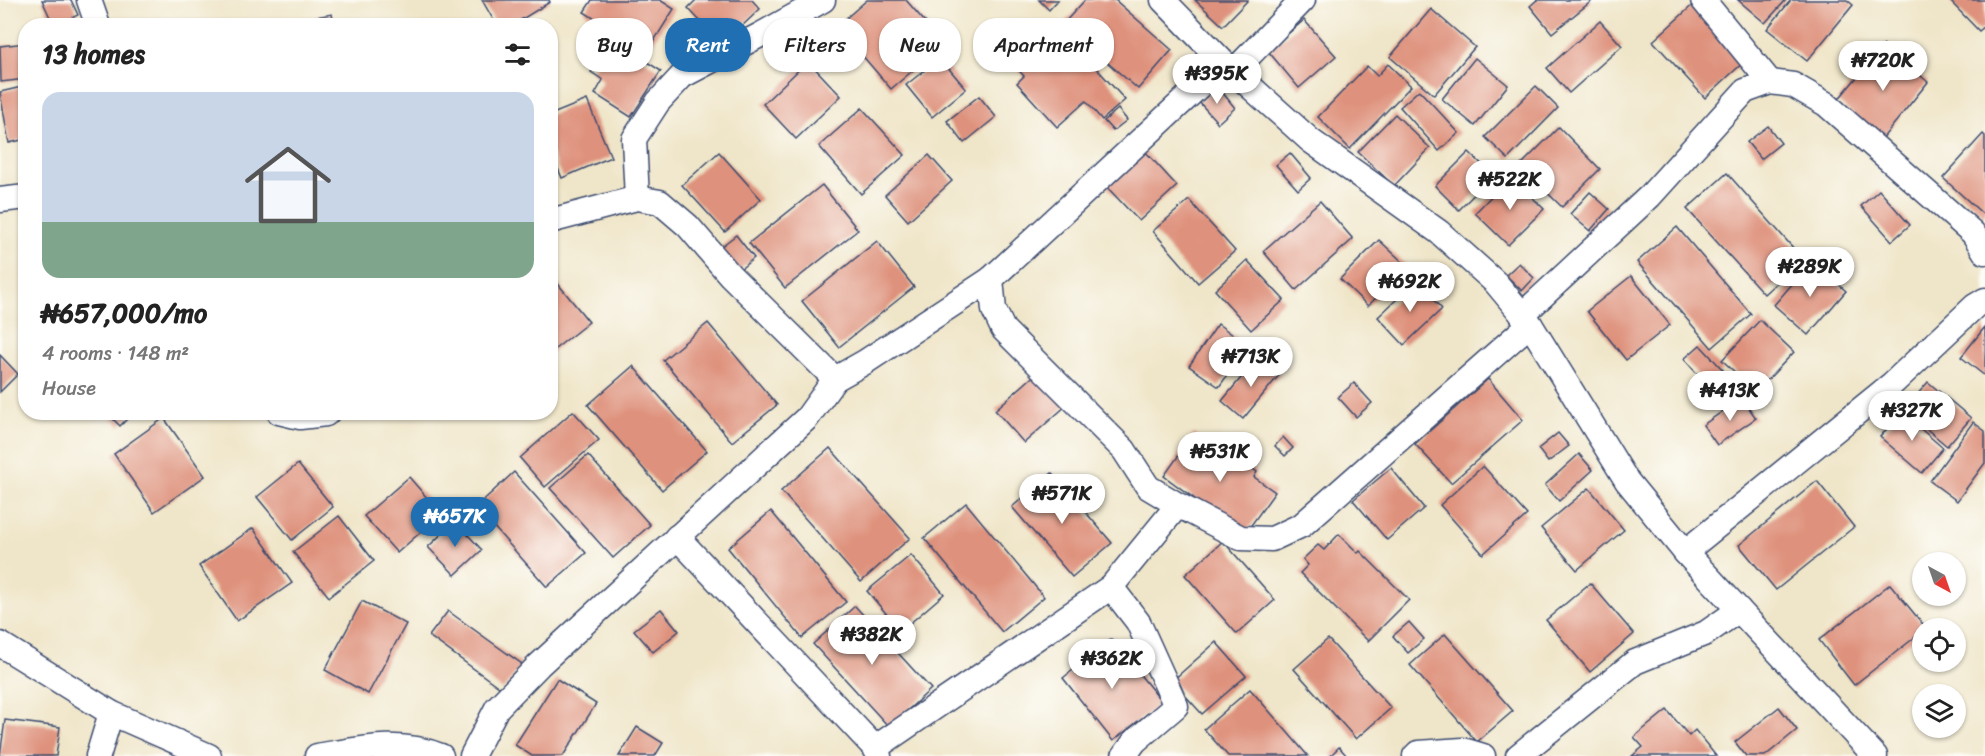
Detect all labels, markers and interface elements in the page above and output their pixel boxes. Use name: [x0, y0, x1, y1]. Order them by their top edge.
chip: Buy: [576, 18, 653, 72]
chip: Rent: [665, 18, 751, 72]
chip: Filters: [763, 18, 867, 72]
chip: New: [879, 18, 961, 72]
chip: Apartment: [973, 18, 1114, 72]
text: 13 homes: [42, 31, 145, 77]
icon: filters: [501, 38, 534, 71]
pin: ₦720K: [1841, 41, 1925, 92]
text: ₦720K: [1852, 43, 1914, 78]
pin: ₦395K: [1175, 54, 1259, 105]
text: ₦395K: [1187, 56, 1247, 91]
icon: home: [234, 131, 342, 239]
pin: ₦522K: [1468, 160, 1552, 211]
text: ₦522K: [1480, 162, 1540, 197]
pin: ₦289K: [1768, 247, 1852, 298]
text: ₦289K: [1779, 249, 1841, 284]
pin: ₦692K: [1368, 262, 1452, 313]
text: ₦692K: [1380, 264, 1440, 299]
text: ₦657,000/mo: [42, 290, 207, 336]
text: 4 rooms · 148 m²: [42, 336, 189, 371]
pin: ₦713K: [1209, 337, 1293, 388]
text: ₦713K: [1223, 339, 1279, 374]
text: House: [42, 371, 96, 406]
pin: ₦413K: [1688, 371, 1772, 422]
text: ₦413K: [1701, 373, 1759, 408]
pin: ₦327K: [1870, 391, 1954, 442]
text: ₦327K: [1882, 393, 1942, 428]
pin: ₦531K: [1178, 432, 1262, 483]
text: ₦531K: [1191, 434, 1249, 469]
pin: ₦571K: [1020, 474, 1104, 525]
text: ₦571K: [1033, 476, 1091, 511]
pin: ₦657K: [413, 497, 497, 548]
text: ₦657K: [425, 499, 485, 534]
north arrow: [1912, 552, 1966, 606]
map controls: [1912, 552, 1966, 738]
pin: ₦382K: [830, 615, 914, 666]
text: ₦382K: [842, 617, 902, 652]
button: locate: [1912, 618, 1966, 672]
pin: ₦362K: [1070, 639, 1154, 690]
text: ₦362K: [1082, 641, 1142, 676]
button: layers: [1912, 684, 1966, 738]

